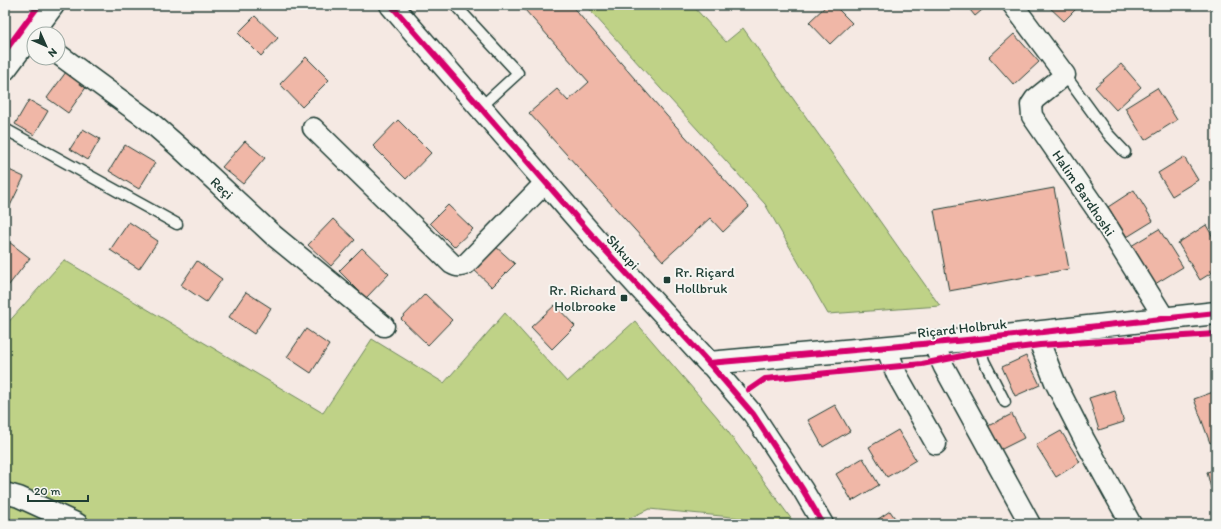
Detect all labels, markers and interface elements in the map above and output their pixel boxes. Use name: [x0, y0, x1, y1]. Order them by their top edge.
north arrow: [26, 26, 66, 66]
text: N: [45, 45, 60, 60]
street label: Halim Bardhoshi: [1049, 147, 1119, 240]
street label: Reçi: [207, 174, 237, 203]
street label: Shkupi: [603, 231, 643, 273]
place label: Rr. Riçard Hollbruk: [675, 264, 735, 297]
marker: Rr. Riçard Hollbruk: [662, 275, 672, 285]
place label: Rr. Richard Holbrooke: [549, 282, 616, 315]
marker: Rr. Richard Holbrooke: [619, 293, 629, 303]
street label: Riçard Holbruk: [916, 315, 1008, 342]
scale bar: [28, 477, 88, 503]
text: 20 m: [34, 484, 61, 498]

